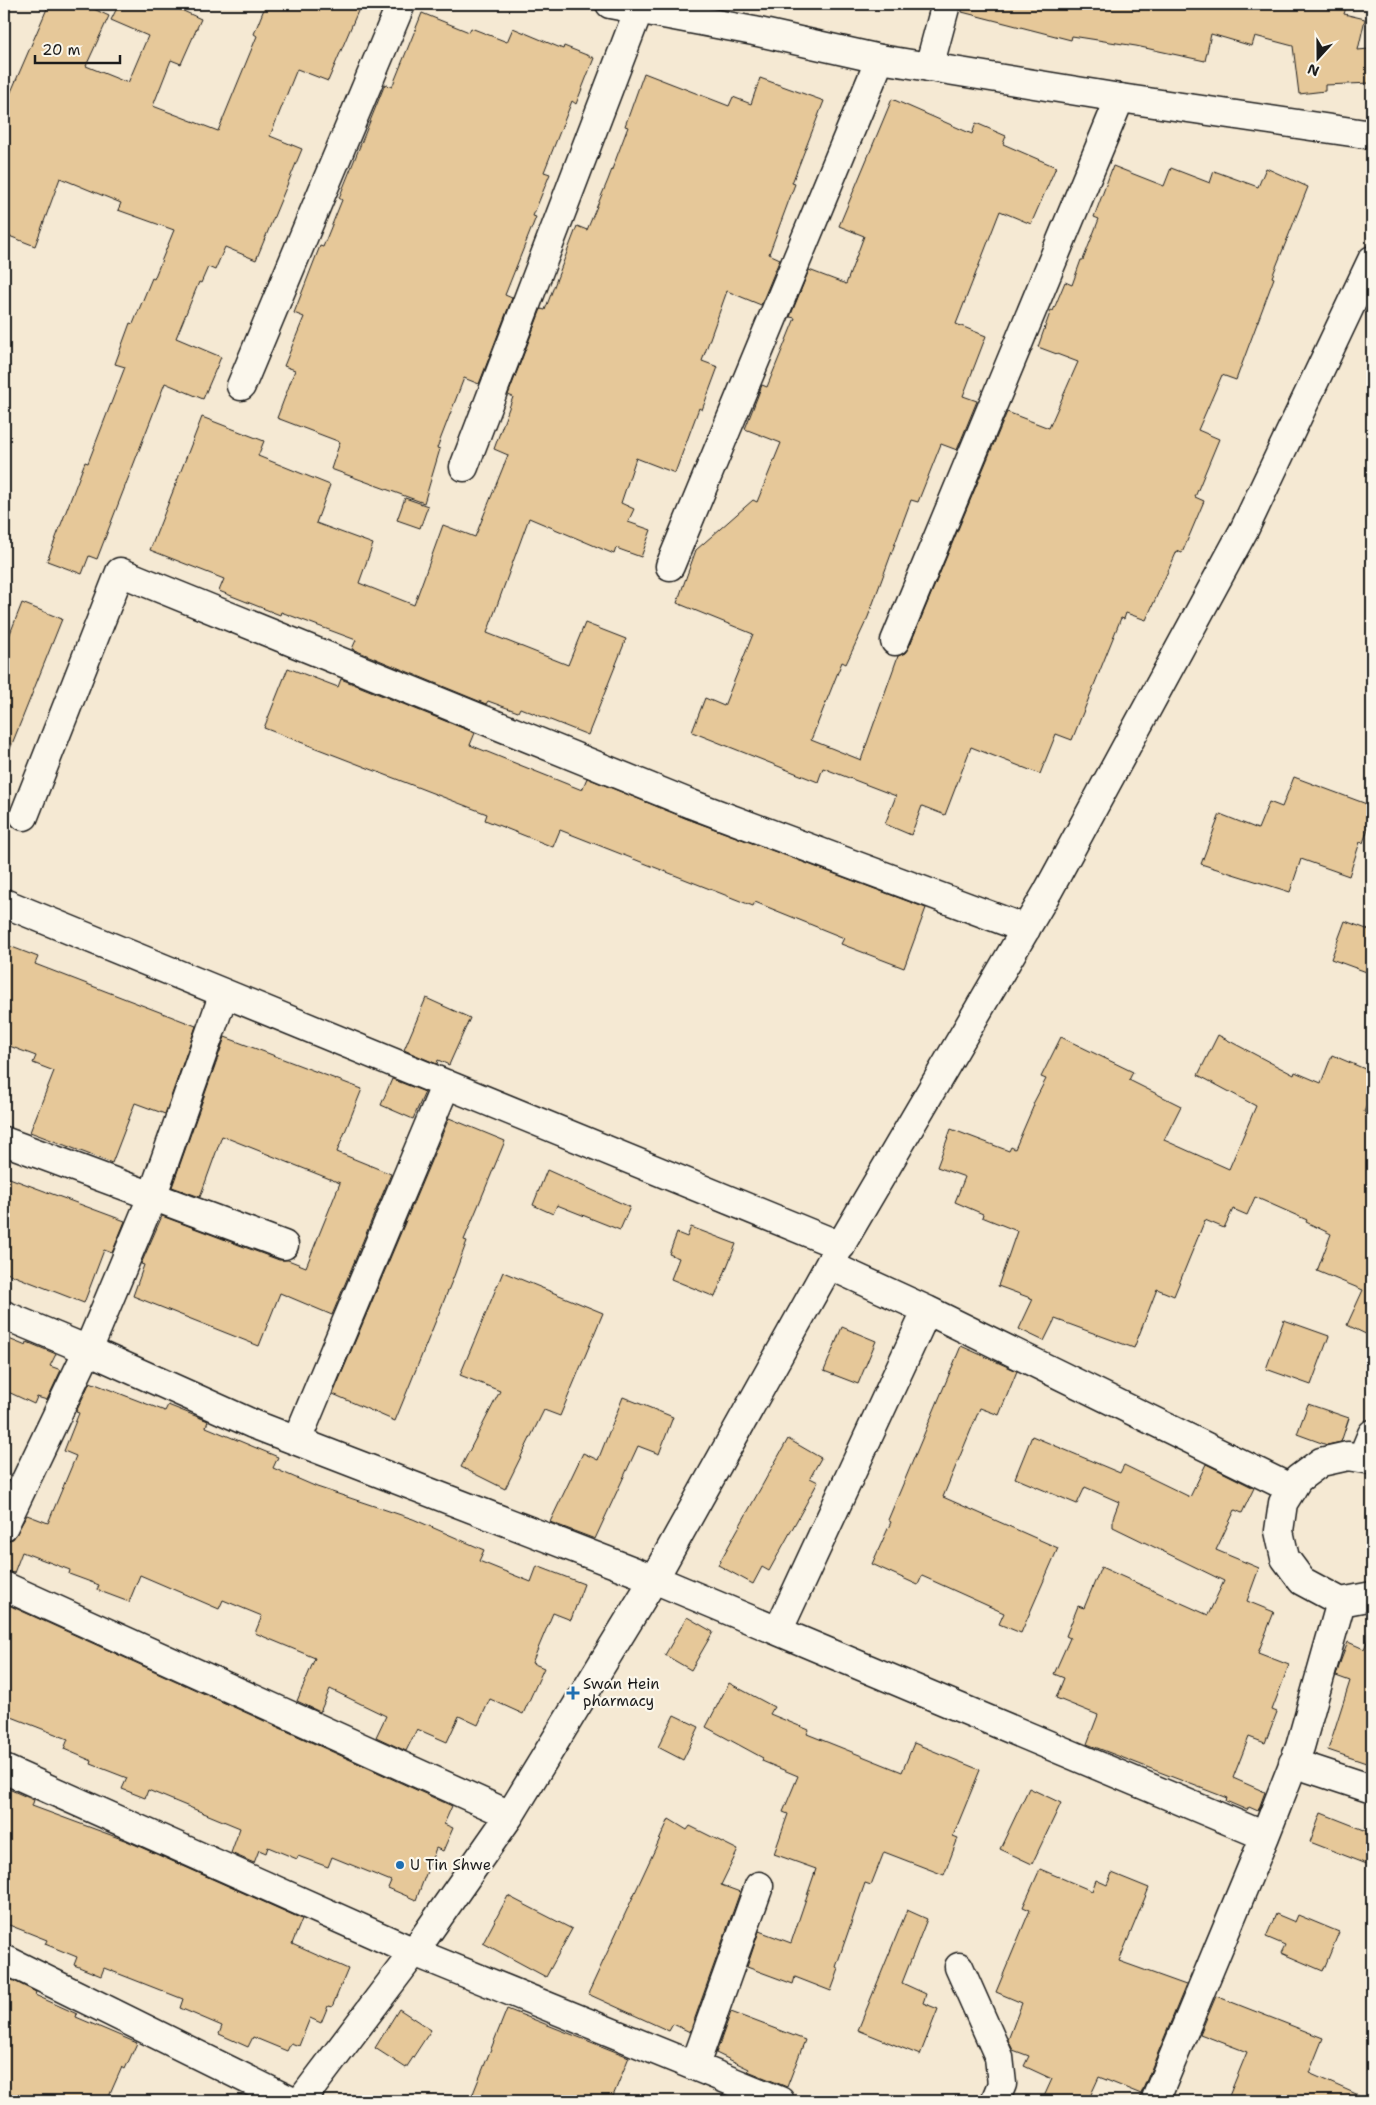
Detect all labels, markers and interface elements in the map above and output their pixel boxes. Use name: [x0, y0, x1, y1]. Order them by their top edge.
scale bar: [35, 32, 120, 64]
north arrow: [1294, 32, 1344, 82]
text: 20 m: [42, 40, 81, 60]
text: N: [1305, 60, 1322, 81]
place label: Swan Hein pharmacy: [583, 1674, 659, 1711]
marker: Swan Hein pharmacy: [567, 1687, 579, 1699]
place label: U Tin Shwe: [410, 1855, 491, 1875]
marker: U Tin Shwe: [394, 1859, 406, 1871]

